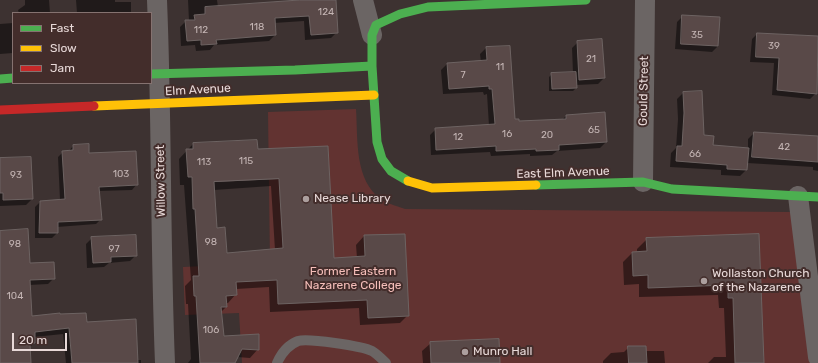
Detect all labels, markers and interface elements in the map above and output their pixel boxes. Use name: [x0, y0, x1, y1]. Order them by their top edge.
house number: 124: [318, 6, 334, 18]
legend: [12, 12, 152, 84]
text: Fast: [50, 21, 74, 35]
house number: 118: [250, 21, 264, 33]
house number: 112: [194, 24, 208, 36]
house number: 35: [691, 29, 703, 41]
house number: 39: [768, 40, 780, 52]
text: Slow: [50, 41, 77, 55]
house number: 21: [586, 53, 596, 65]
street label: Gould Street: [636, 56, 652, 126]
text: Jam: [50, 61, 75, 75]
house number: 11: [496, 61, 504, 73]
house number: 7: [460, 69, 466, 81]
street label: Elm Avenue: [165, 81, 231, 99]
house number: 65: [588, 124, 600, 136]
house number: 16: [502, 128, 512, 140]
house number: 20: [541, 129, 553, 141]
house number: 12: [453, 131, 463, 143]
house number: 42: [778, 141, 790, 153]
street label: Willow Street: [153, 145, 169, 217]
house number: 66: [689, 148, 701, 160]
house number: 115: [239, 155, 253, 167]
house number: 113: [197, 156, 211, 168]
street label: East Elm Avenue: [516, 164, 610, 182]
house number: 103: [113, 168, 129, 180]
house number: 93: [10, 169, 22, 181]
place label: Nease Library: [314, 192, 391, 206]
marker: Nease Library: [301, 194, 311, 204]
house number: 98: [205, 236, 217, 248]
house number: 98: [9, 238, 21, 250]
house number: 97: [108, 243, 120, 255]
park label: Former Eastern Nazarene College: [304, 265, 402, 293]
place label: Wollaston Church of the Nazarene: [712, 267, 810, 295]
marker: Wollaston Church of the Nazarene: [699, 276, 709, 286]
house number: 104: [7, 290, 23, 302]
house number: 106: [203, 324, 219, 336]
scale bar: [14, 325, 69, 351]
text: 20 m: [19, 333, 47, 347]
place label: Munro Hall: [473, 345, 532, 359]
marker: Munro Hall: [460, 347, 470, 357]

